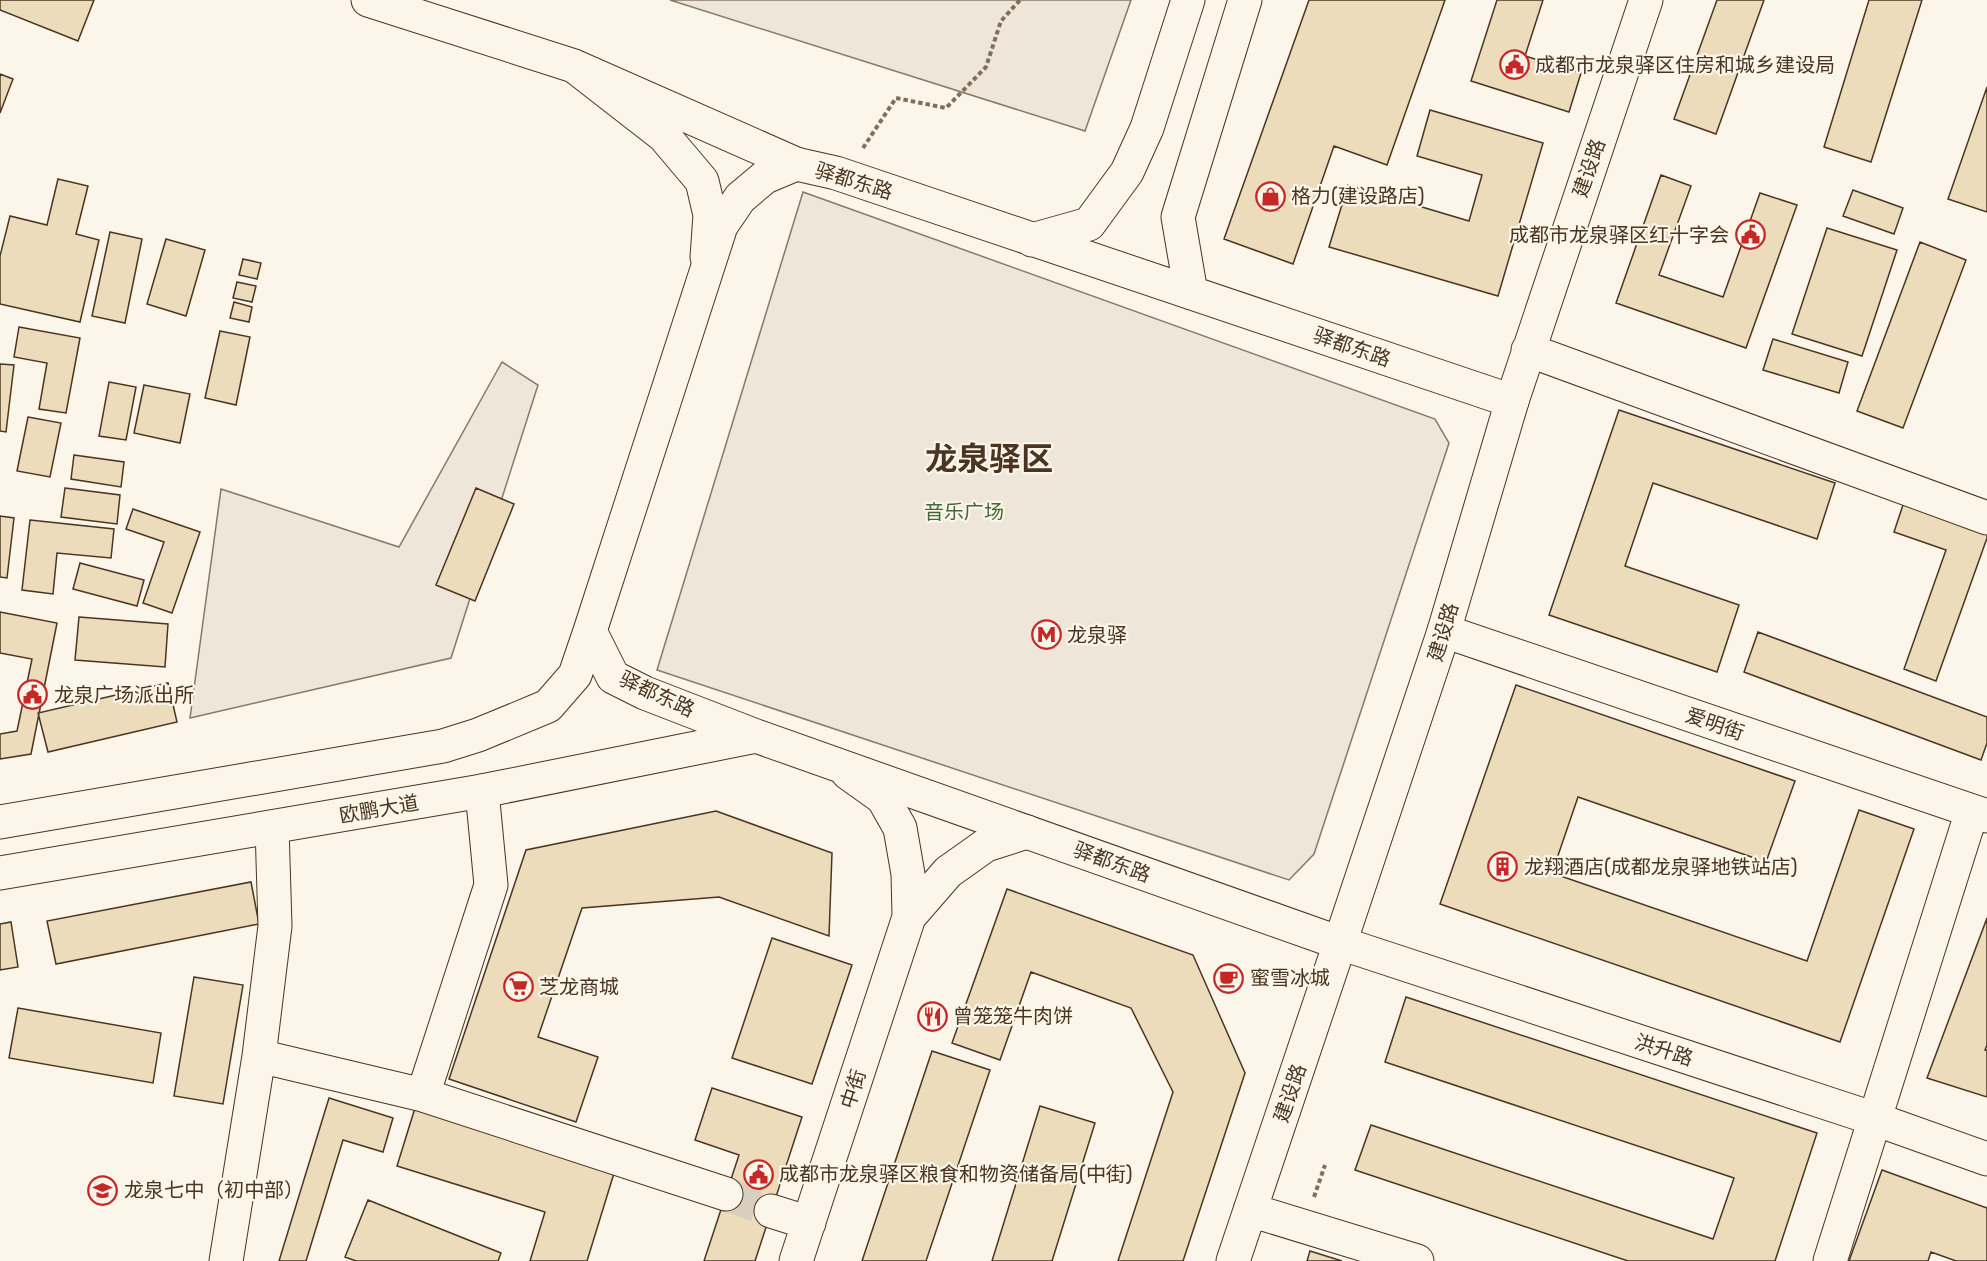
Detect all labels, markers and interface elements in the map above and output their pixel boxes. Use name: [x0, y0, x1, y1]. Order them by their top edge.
public building icon: 成都市龙泉驿区住房和城乡建设局: [1498, 49, 1530, 81]
place label: 成都市龙泉驿区住房和城乡建设局: [1535, 53, 1835, 77]
street label: 建设路: [1568, 136, 1610, 200]
street label: 驿都东路: [812, 158, 896, 204]
shop icon: 格力(建设路店): [1254, 180, 1286, 212]
place label: 格力(建设路店): [1291, 184, 1425, 208]
public building icon: 成都市龙泉驿区红十字会: [1734, 219, 1766, 251]
place label: 成都市龙泉驿区红十字会: [1509, 223, 1729, 247]
street label: 驿都东路: [1310, 323, 1394, 371]
district label: 龙泉驿区: [925, 440, 1053, 478]
park label: 音乐广场: [924, 500, 1004, 524]
street label: 建设路: [1423, 600, 1463, 664]
metro station icon: 龙泉驿: [1030, 619, 1062, 651]
place label: 龙泉驿: [1067, 623, 1127, 647]
street label: 驿都东路: [616, 666, 698, 722]
public building icon: 龙泉广场派出所: [17, 679, 49, 711]
place label: 龙泉广场派出所: [54, 683, 194, 707]
street label: 爱明街: [1683, 703, 1747, 745]
street label: 欧鹏大道: [338, 790, 420, 828]
street label: 驿都东路: [1070, 837, 1154, 887]
building icon: 龙翔酒店(成都龙泉驿地铁站店): [1487, 851, 1519, 883]
place label: 龙翔酒店(成都龙泉驿地铁站店): [1524, 855, 1798, 879]
cafe icon: 蜜雪冰城: [1213, 962, 1245, 994]
place label: 蜜雪冰城: [1250, 966, 1330, 990]
supermarket icon: 芝龙商城: [502, 971, 534, 1003]
place label: 芝龙商城: [539, 975, 619, 999]
restaurant icon: 曾笼笼牛肉饼: [916, 1000, 948, 1032]
place label: 曾笼笼牛肉饼: [953, 1004, 1073, 1028]
street label: 洪升路: [1632, 1029, 1696, 1071]
street label: 建设路: [1269, 1061, 1311, 1125]
street label: 中街: [835, 1066, 871, 1112]
public building icon: 成都市龙泉驿区粮食和物资储备局(中街): [742, 1158, 774, 1190]
place label: 成都市龙泉驿区粮食和物资储备局(中街): [779, 1162, 1133, 1186]
school or university icon: 龙泉七中（初中部）: [87, 1174, 119, 1206]
place label: 龙泉七中（初中部）: [124, 1178, 304, 1202]

